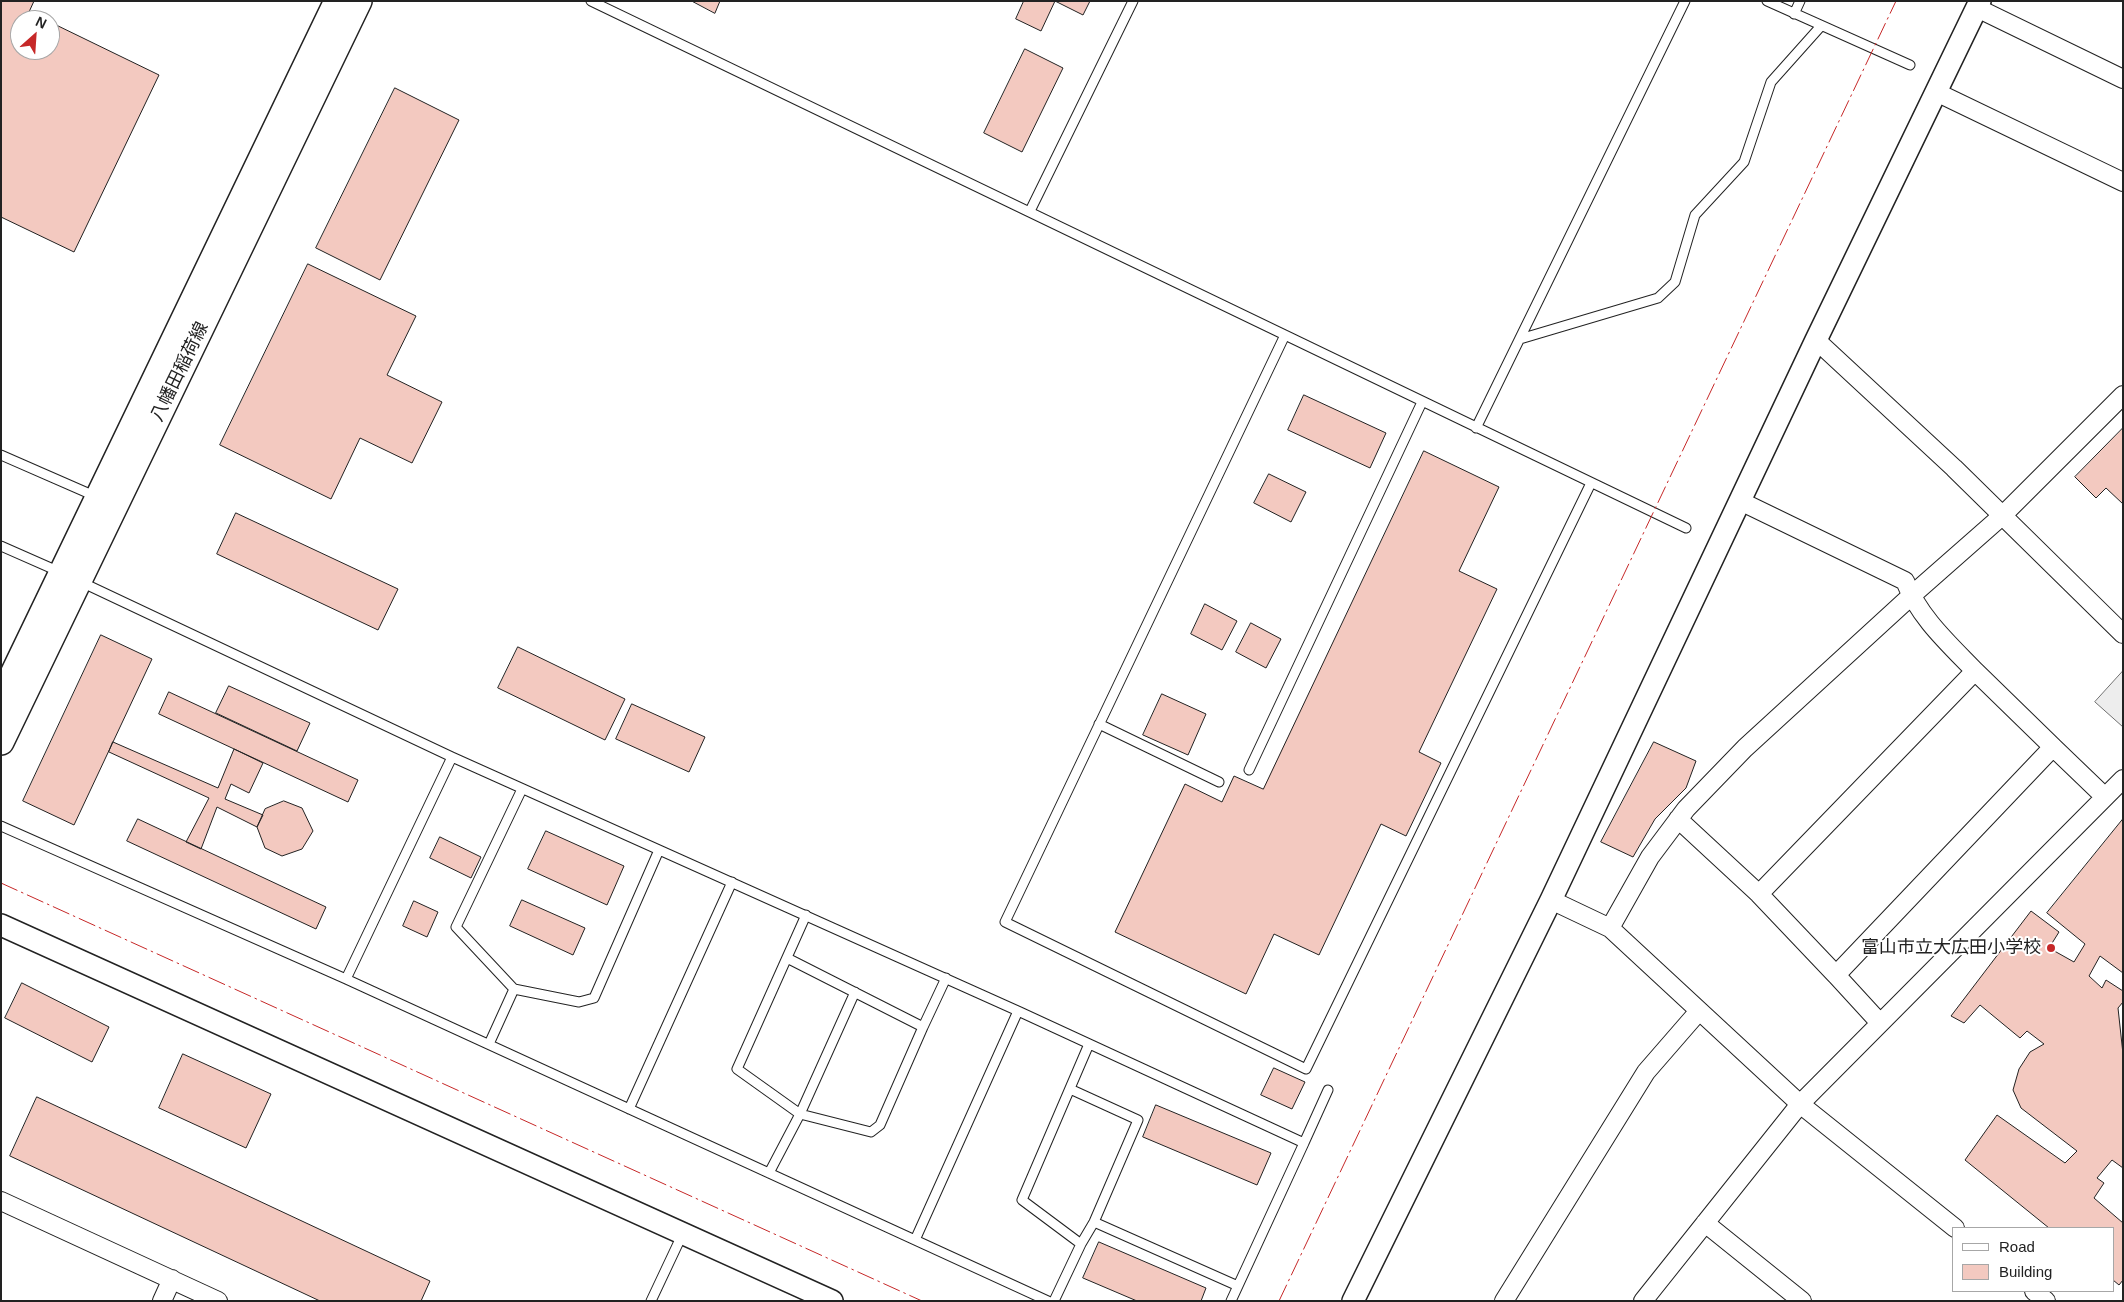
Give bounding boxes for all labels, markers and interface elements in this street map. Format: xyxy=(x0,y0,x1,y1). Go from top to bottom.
north arrow xyxy=(10,10,60,60)
text: N xyxy=(33,13,49,32)
street label: 八幡田稲荷線 xyxy=(147,319,213,425)
place label: 富山市立大広田小学校 xyxy=(1861,937,2041,959)
marker: 富山市立大広田小学校 xyxy=(2045,942,2057,954)
legend xyxy=(1952,1227,2114,1292)
text: Road xyxy=(1999,1238,2035,1255)
text: Building xyxy=(1999,1263,2052,1280)

